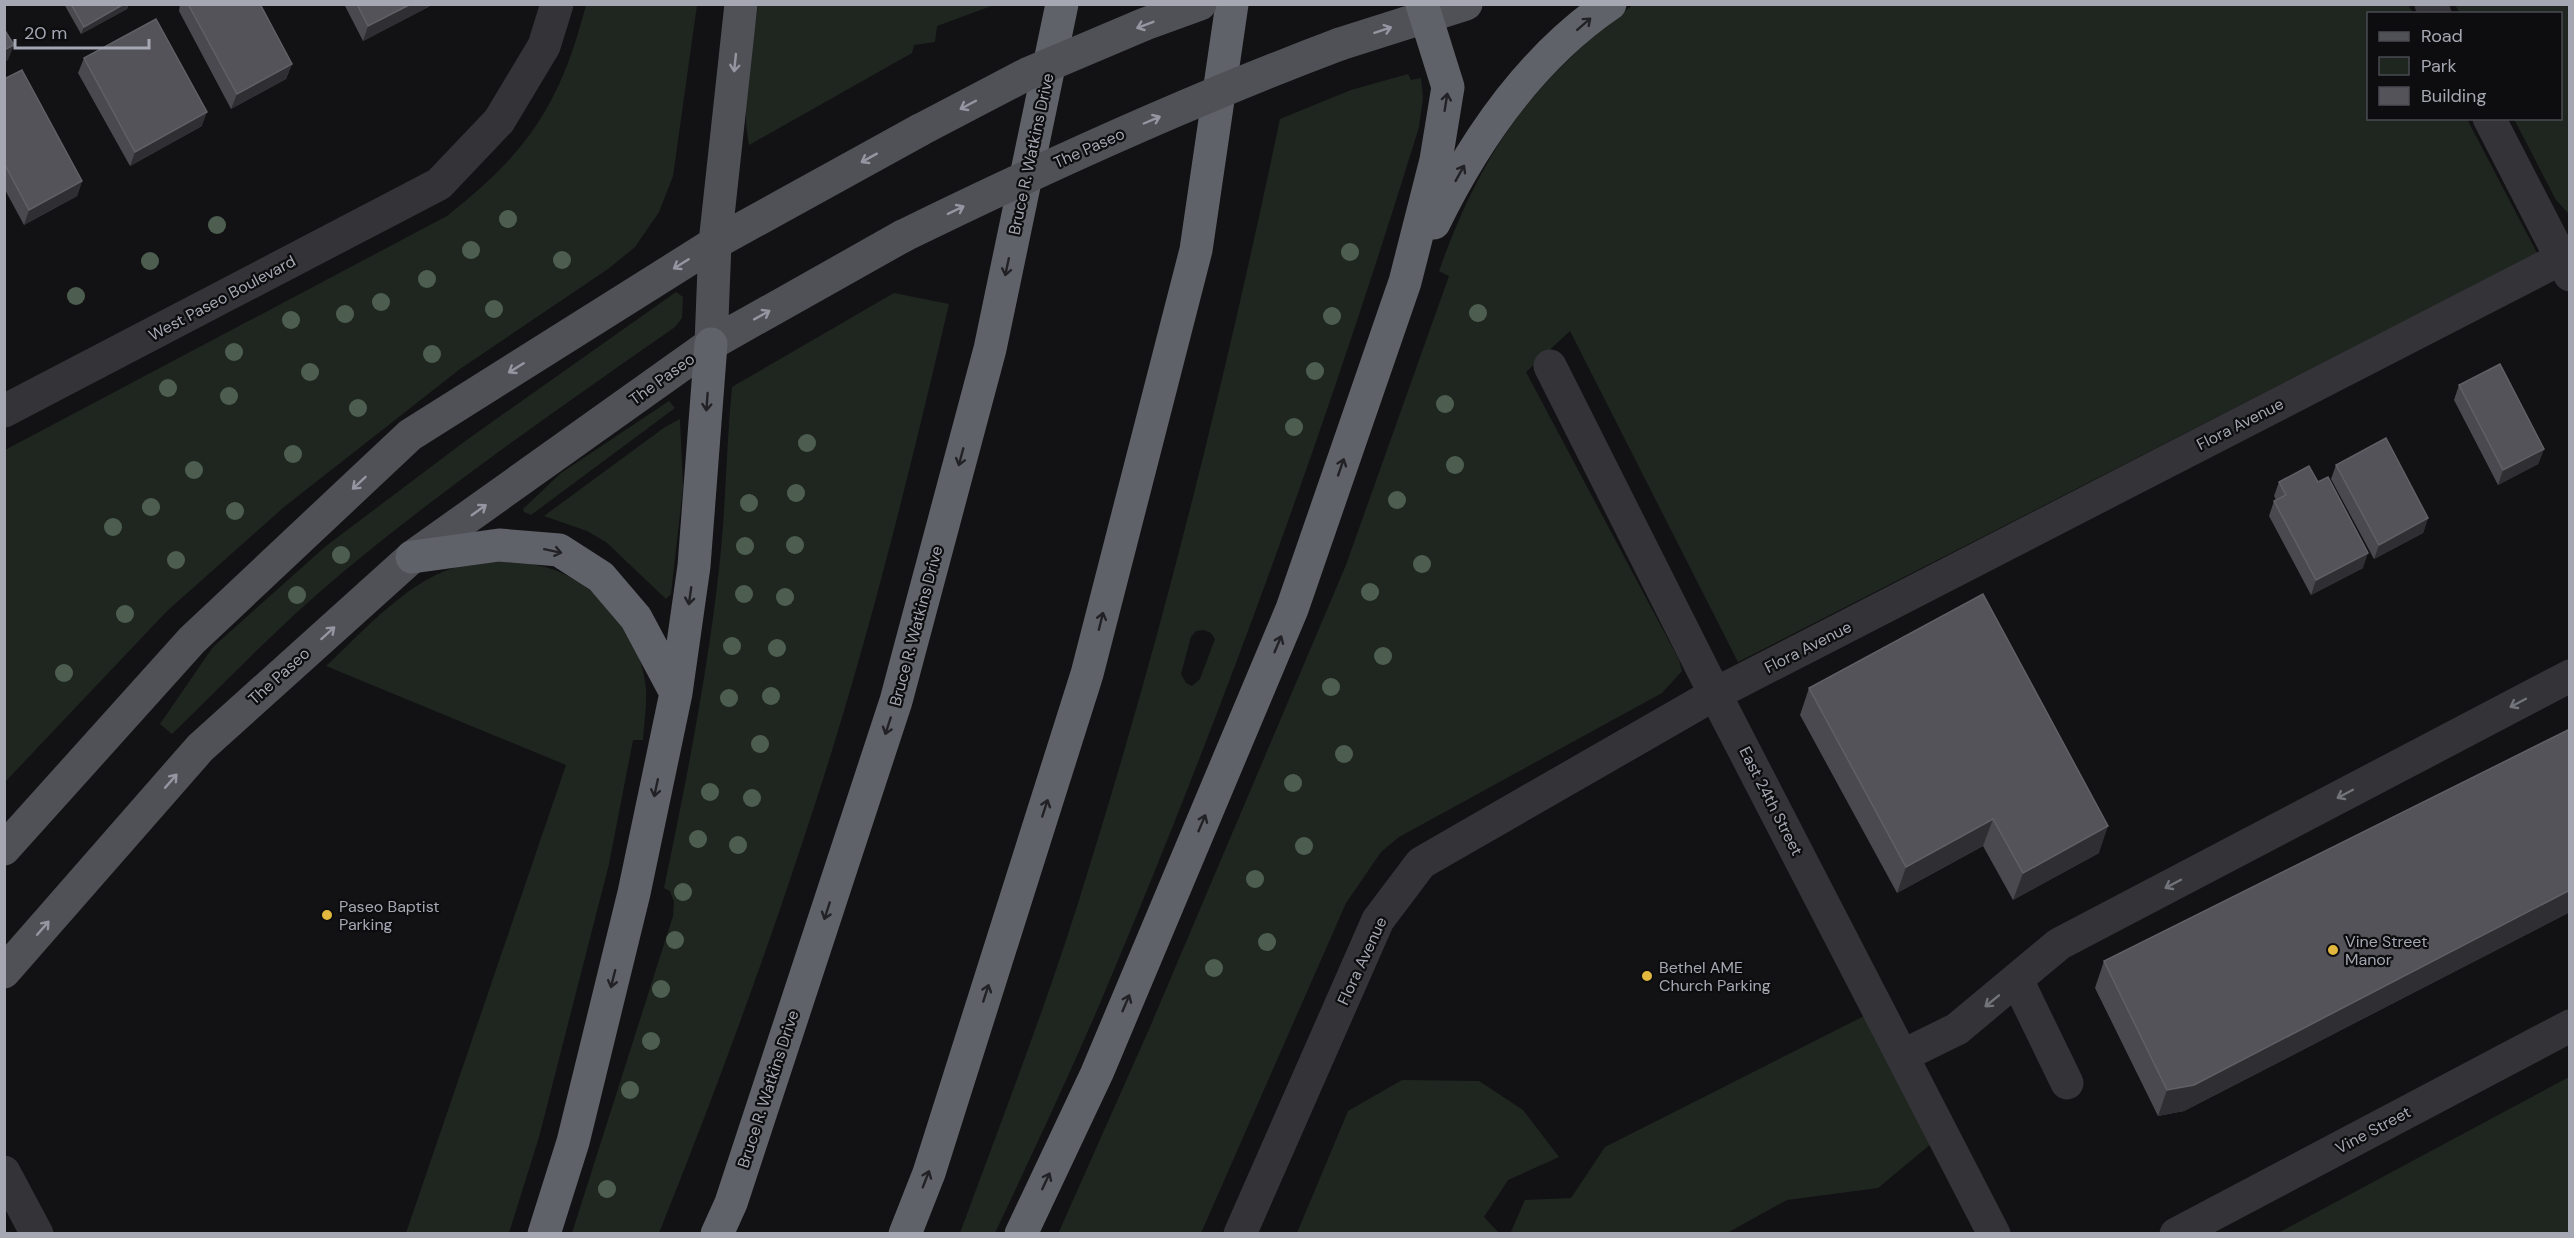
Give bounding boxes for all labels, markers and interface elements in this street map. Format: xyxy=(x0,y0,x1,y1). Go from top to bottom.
scale bar xyxy=(15,12,148,50)
legend xyxy=(2367,12,2562,120)
one-way arrow xyxy=(1576,17,1591,31)
one-way arrow xyxy=(1136,20,1155,31)
text: 20 m xyxy=(24,21,67,45)
one-way arrow xyxy=(1373,23,1392,34)
text: Road xyxy=(2421,24,2463,48)
one-way arrow xyxy=(729,52,740,72)
text: Park xyxy=(2421,54,2457,78)
street label: Bruce R. Watkins Drive xyxy=(1004,71,1058,237)
text: Building xyxy=(2421,84,2486,108)
one-way arrow xyxy=(1441,92,1452,112)
one-way arrow xyxy=(959,100,977,111)
one-way arrow xyxy=(1142,114,1161,125)
street label: The Paseo xyxy=(1050,123,1128,173)
one-way arrow xyxy=(861,152,878,164)
one-way arrow xyxy=(1454,165,1466,182)
one-way arrow xyxy=(946,204,964,216)
street label: West Paseo Boulevard xyxy=(145,250,299,346)
one-way arrow xyxy=(1001,257,1012,277)
one-way arrow xyxy=(673,259,690,271)
one-way arrow xyxy=(753,309,770,321)
street label: The Paseo xyxy=(625,348,699,410)
one-way arrow xyxy=(508,363,525,375)
one-way arrow xyxy=(701,392,712,412)
street label: Flora Avenue xyxy=(2193,393,2287,455)
one-way arrow xyxy=(955,447,967,466)
one-way arrow xyxy=(1337,458,1348,477)
one-way arrow xyxy=(352,476,367,490)
one-way arrow xyxy=(470,504,486,516)
street label: Bruce R. Watkins Drive xyxy=(885,544,947,708)
one-way arrow xyxy=(543,546,562,557)
one-way arrow xyxy=(684,586,695,606)
one-way arrow xyxy=(1095,612,1107,631)
street label: Flora Avenue xyxy=(1761,616,1855,678)
one-way arrow xyxy=(320,626,335,640)
one-way arrow xyxy=(1273,635,1284,654)
street label: The Paseo xyxy=(244,643,314,709)
one-way arrow xyxy=(2509,698,2527,709)
one-way arrow xyxy=(882,716,893,735)
street label: East 24th Street xyxy=(1734,743,1808,859)
one-way arrow xyxy=(164,774,178,789)
one-way arrow xyxy=(650,778,661,798)
one-way arrow xyxy=(2336,788,2354,800)
one-way arrow xyxy=(1040,799,1051,818)
one-way arrow xyxy=(1197,815,1208,833)
one-way arrow xyxy=(2164,879,2182,890)
place label: Paseo Baptist Parking xyxy=(339,896,440,935)
one-way arrow xyxy=(821,901,832,920)
marker: Paseo Baptist Parking xyxy=(320,908,334,922)
street label: Flora Avenue xyxy=(1332,914,1392,1008)
one-way arrow xyxy=(36,921,50,936)
place label: Vine Street Manor xyxy=(2345,931,2427,970)
marker: Vine Street Manor xyxy=(2326,943,2340,957)
place label: Bethel AME Church Parking xyxy=(1659,957,1771,996)
one-way arrow xyxy=(606,969,618,988)
marker: Bethel AME Church Parking xyxy=(1640,969,1654,983)
one-way arrow xyxy=(981,984,992,1003)
one-way arrow xyxy=(1121,994,1132,1013)
one-way arrow xyxy=(1984,994,2000,1007)
street label: Bruce R. Watkins Drive xyxy=(733,1007,803,1171)
street label: Vine Street xyxy=(2332,1101,2414,1159)
one-way arrow xyxy=(921,1170,932,1189)
one-way arrow xyxy=(1040,1172,1052,1190)

